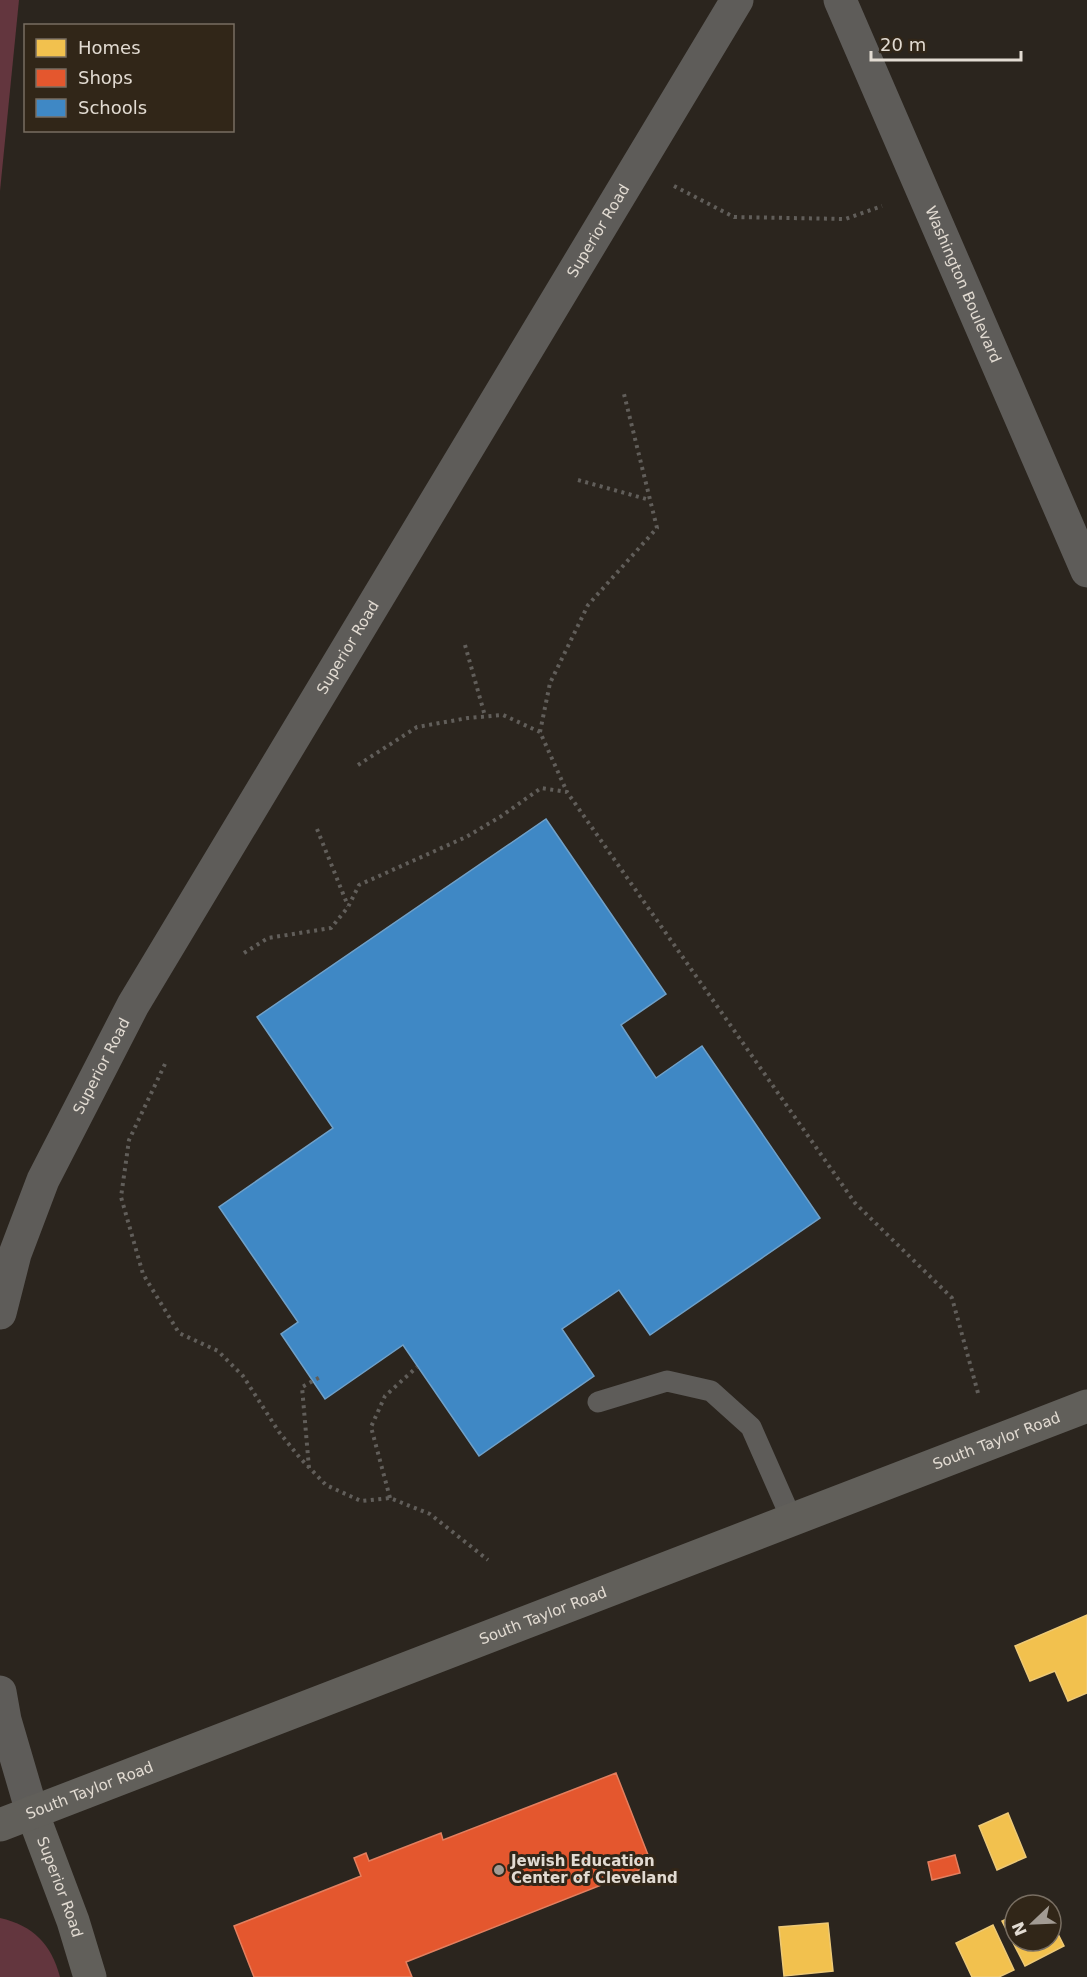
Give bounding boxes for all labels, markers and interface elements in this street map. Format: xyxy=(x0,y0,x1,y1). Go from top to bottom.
legend xyxy=(24,24,234,132)
scale bar xyxy=(871,24,1021,62)
text: 20 m xyxy=(880,34,926,55)
text: Homes xyxy=(78,37,141,58)
text: Shops xyxy=(78,67,133,88)
text: Schools xyxy=(78,97,147,118)
street label: Superior Road xyxy=(563,181,633,281)
street label: Washington Boulevard xyxy=(921,203,1005,366)
street label: Superior Road xyxy=(313,597,383,697)
street label: Superior Road xyxy=(69,1015,134,1117)
street label: South Taylor Road xyxy=(930,1408,1063,1474)
street label: South Taylor Road xyxy=(477,1583,609,1648)
street label: South Taylor Road xyxy=(23,1758,156,1823)
street label: Superior Road xyxy=(33,1834,86,1939)
place label: Jewish Education Center of Cleveland xyxy=(510,1852,678,1887)
marker: Jewish Education Center of Cleveland xyxy=(492,1863,506,1877)
north arrow xyxy=(1003,1893,1063,1953)
text: N xyxy=(1008,1919,1031,1939)

